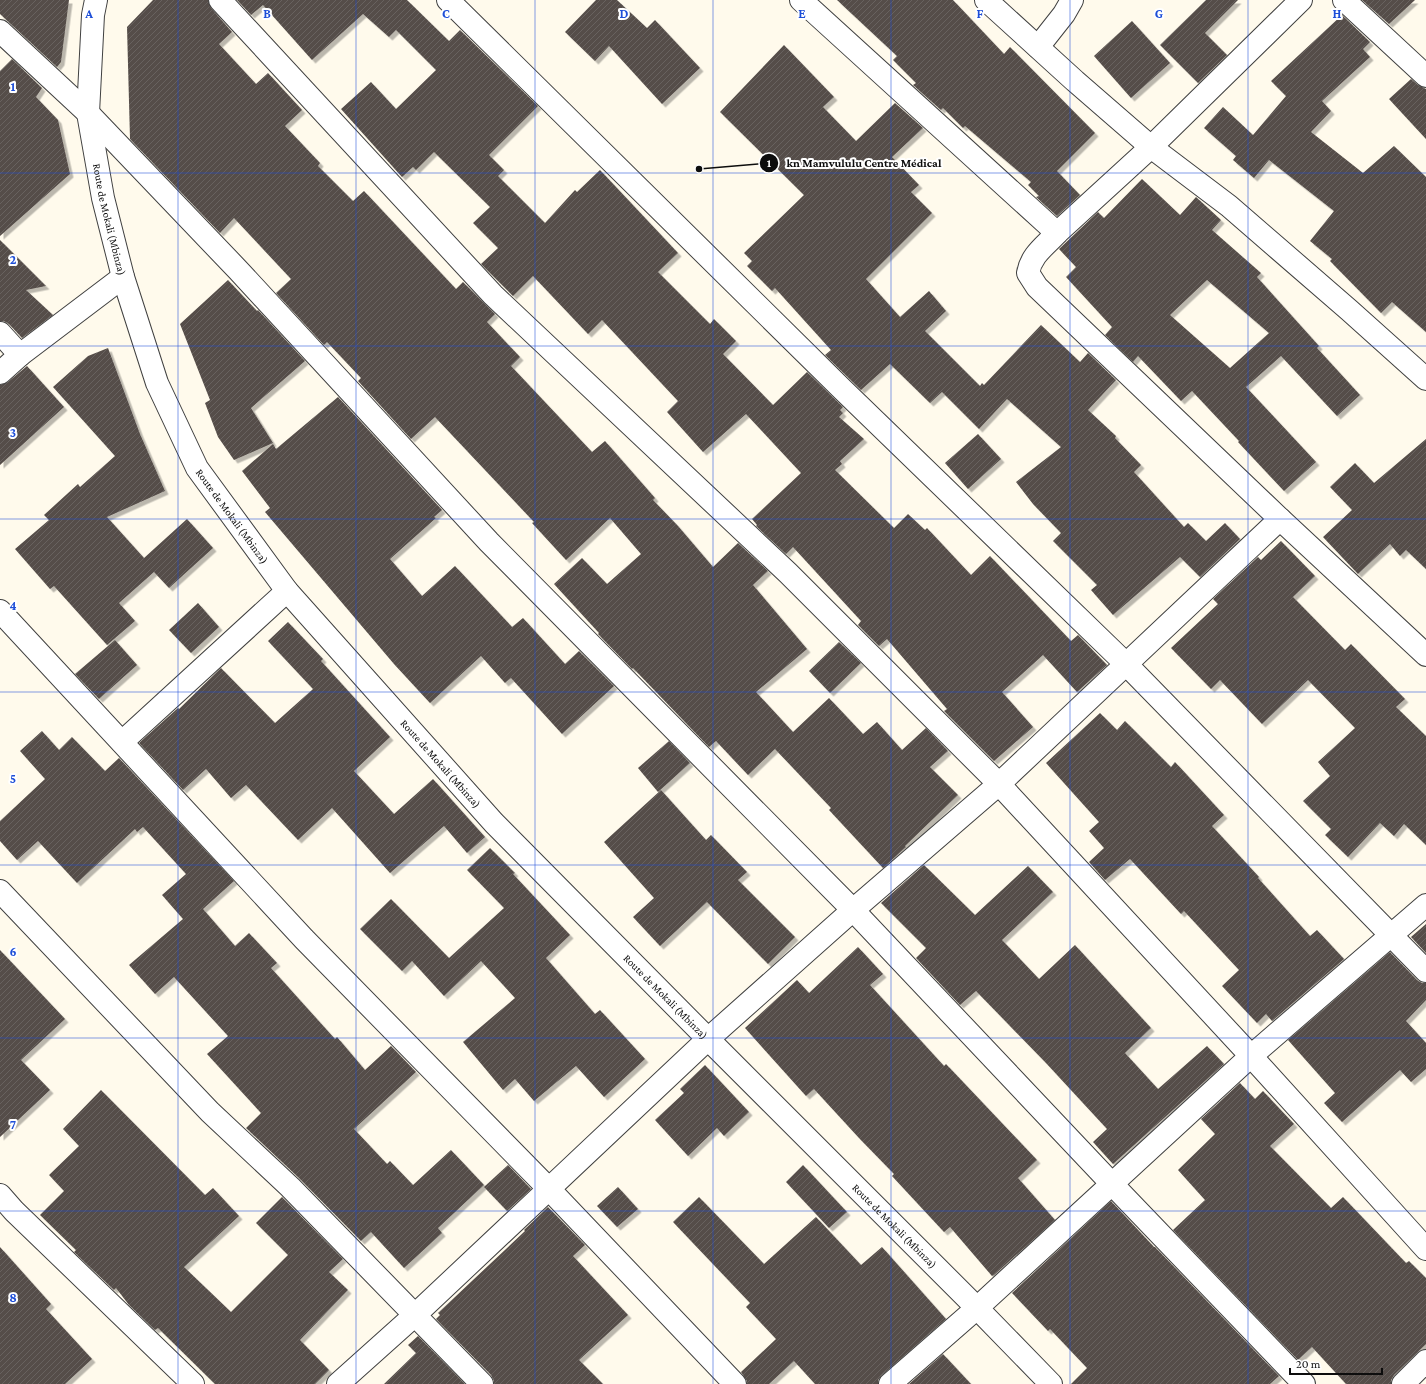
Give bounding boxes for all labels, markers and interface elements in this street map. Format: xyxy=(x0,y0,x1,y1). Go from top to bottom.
text: A xyxy=(84,6,93,21)
text: B xyxy=(263,6,271,21)
text: C xyxy=(442,6,450,21)
text: D xyxy=(620,6,629,21)
text: E xyxy=(798,6,806,21)
text: F xyxy=(977,6,984,21)
text: G xyxy=(1155,6,1163,21)
text: H xyxy=(1333,6,1342,21)
text: 1 xyxy=(11,79,16,94)
callout: kn Mamvululu Centre Médical xyxy=(759,151,950,175)
text: 1 xyxy=(767,156,772,170)
text: kn Mamvululu Centre Médical xyxy=(787,156,942,170)
street label: Route de Mokali (Mbinza) xyxy=(91,163,128,277)
text: 2 xyxy=(10,252,17,267)
text: 3 xyxy=(10,425,16,440)
street label: Route de Mokali (Mbinza) xyxy=(194,466,271,566)
text: 4 xyxy=(9,598,17,613)
street label: Route de Mokali (Mbinza) xyxy=(398,717,483,811)
text: 5 xyxy=(10,771,16,786)
text: 6 xyxy=(9,944,17,959)
street label: Route de Mokali (Mbinza) xyxy=(621,952,710,1042)
text: 7 xyxy=(10,1117,16,1132)
street label: Route de Mokali (Mbinza) xyxy=(850,1181,939,1271)
text: 8 xyxy=(9,1290,17,1305)
scale bar xyxy=(1290,1350,1382,1376)
text: 20 m xyxy=(1296,1357,1321,1371)

